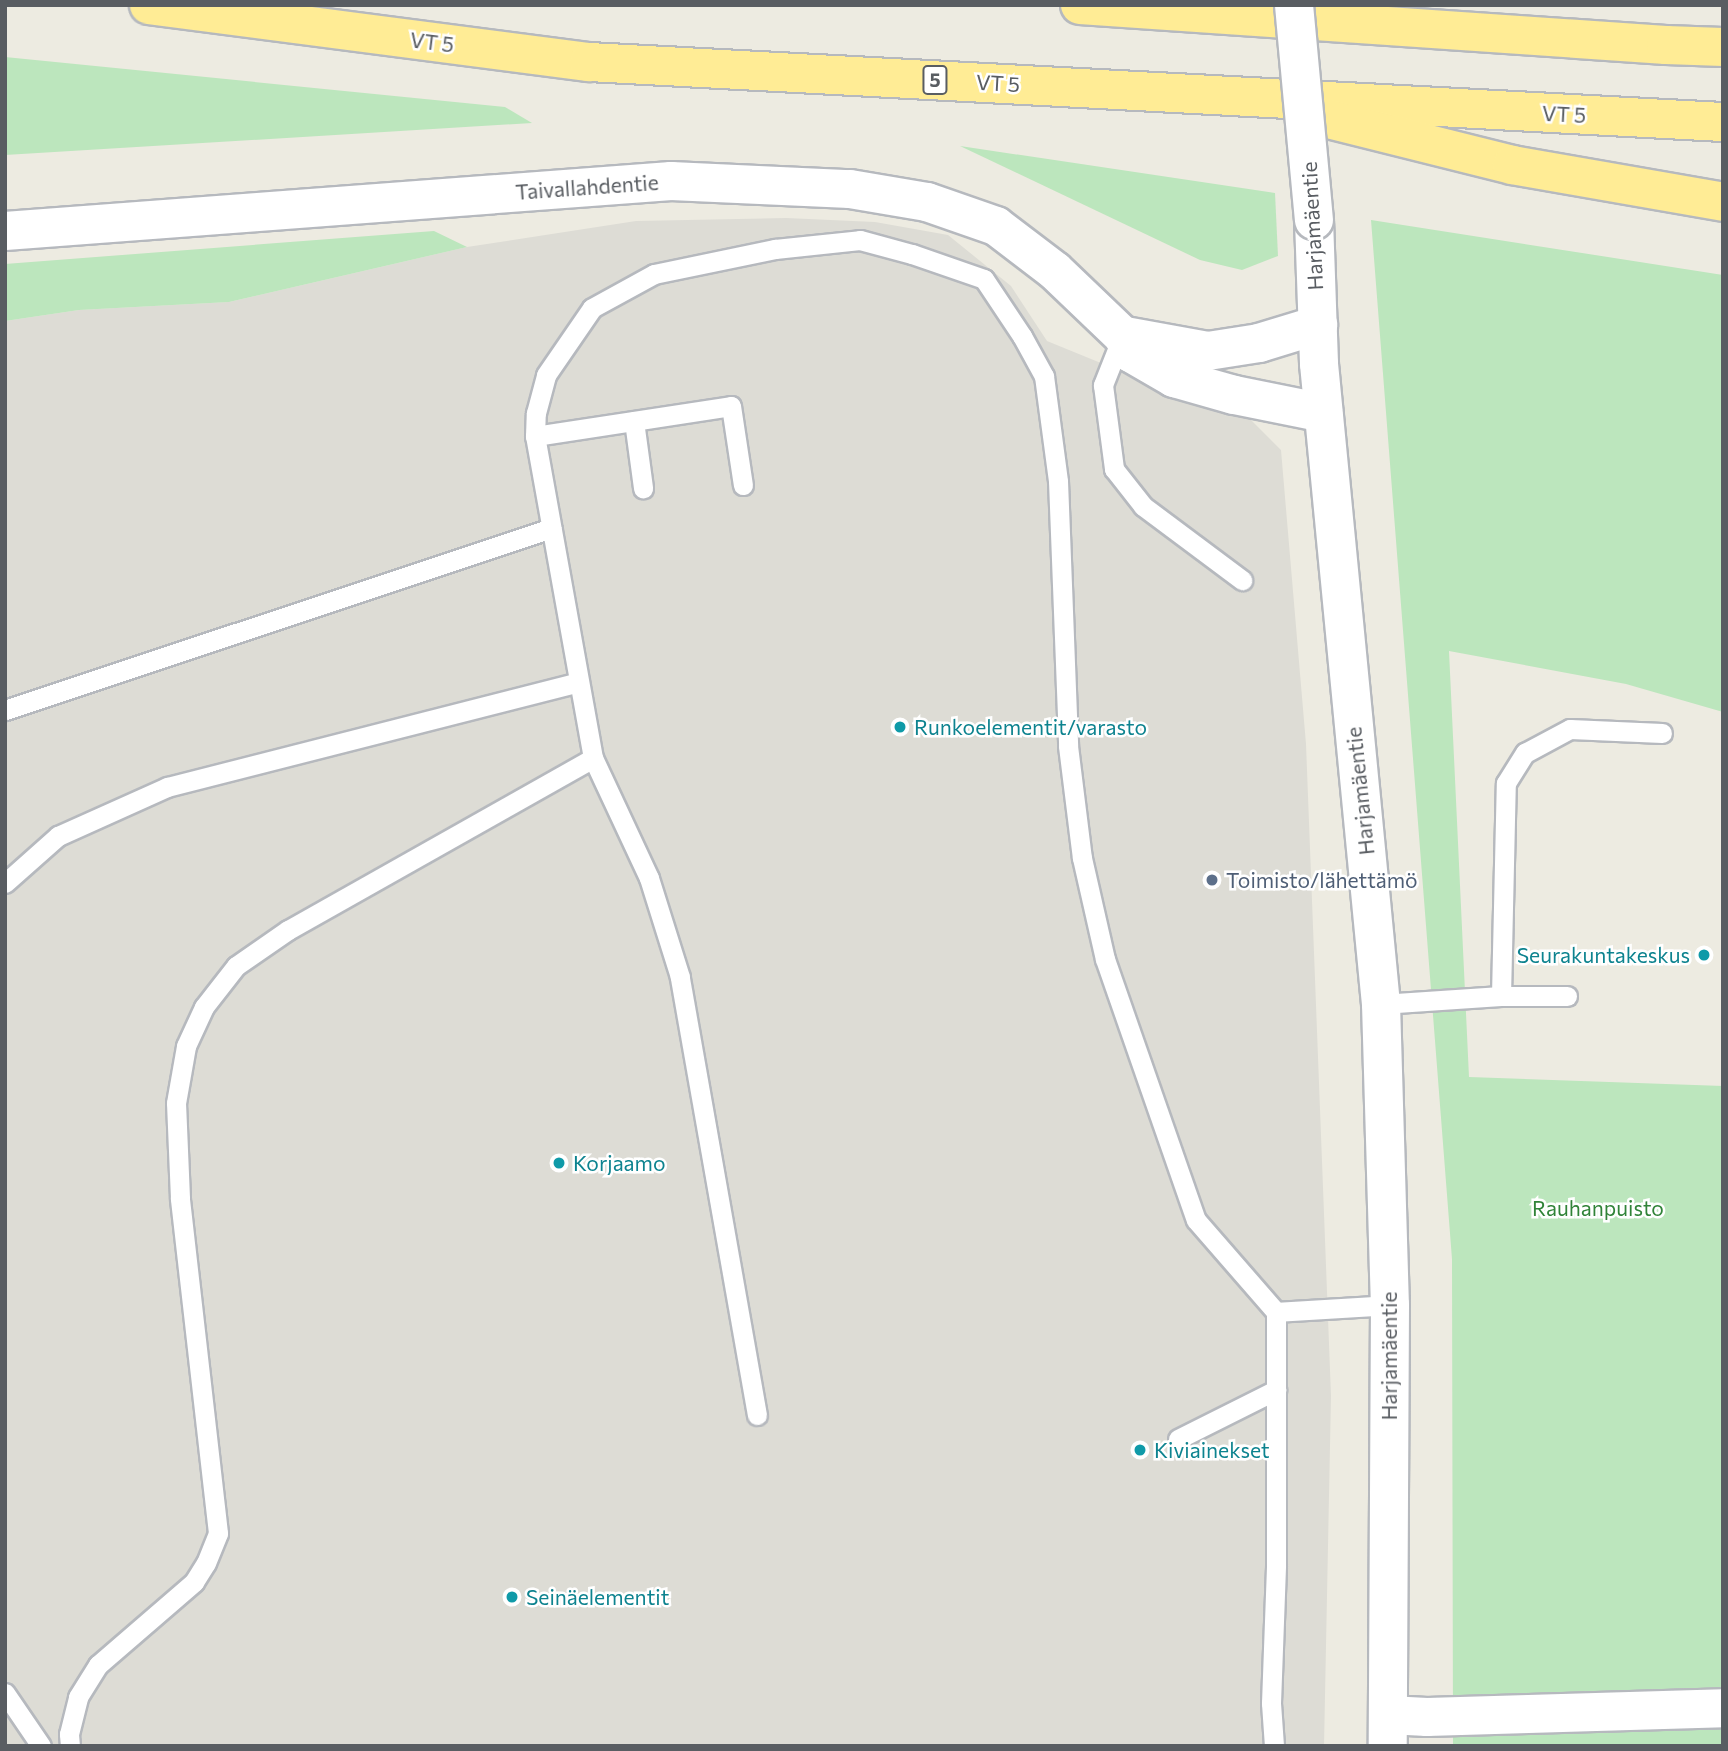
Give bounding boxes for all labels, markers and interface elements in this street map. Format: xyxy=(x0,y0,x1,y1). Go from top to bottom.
street label: VT 5 xyxy=(409,27,455,57)
road number: 5 xyxy=(921,64,949,96)
street label: VT 5 xyxy=(975,69,1021,97)
street label: VT 5 xyxy=(1541,100,1587,128)
street label: Harjamäentie xyxy=(1296,161,1328,291)
street label: Taivallahdentie xyxy=(515,169,659,205)
place label: Runkoelementit/varasto xyxy=(914,714,1147,740)
marker: Runkoelementit/varasto xyxy=(892,719,908,735)
street label: Harjamäentie xyxy=(1341,726,1379,856)
place label: Toimisto/lähettämö xyxy=(1226,867,1418,893)
marker: Toimisto/lähettämö xyxy=(1204,872,1220,888)
place label: Seurakuntakeskus xyxy=(1517,942,1690,968)
marker: Seurakuntakeskus xyxy=(1696,947,1712,963)
place label: Korjaamo xyxy=(573,1150,665,1176)
marker: Korjaamo xyxy=(551,1155,567,1171)
park label: Rauhanpuisto xyxy=(1532,1195,1664,1221)
street label: Harjamäentie xyxy=(1376,1292,1402,1420)
place label: Kiviainekset xyxy=(1154,1437,1270,1463)
marker: Kiviainekset xyxy=(1132,1442,1148,1458)
place label: Seinäelementit xyxy=(526,1584,669,1610)
marker: Seinäelementit xyxy=(504,1589,520,1605)

